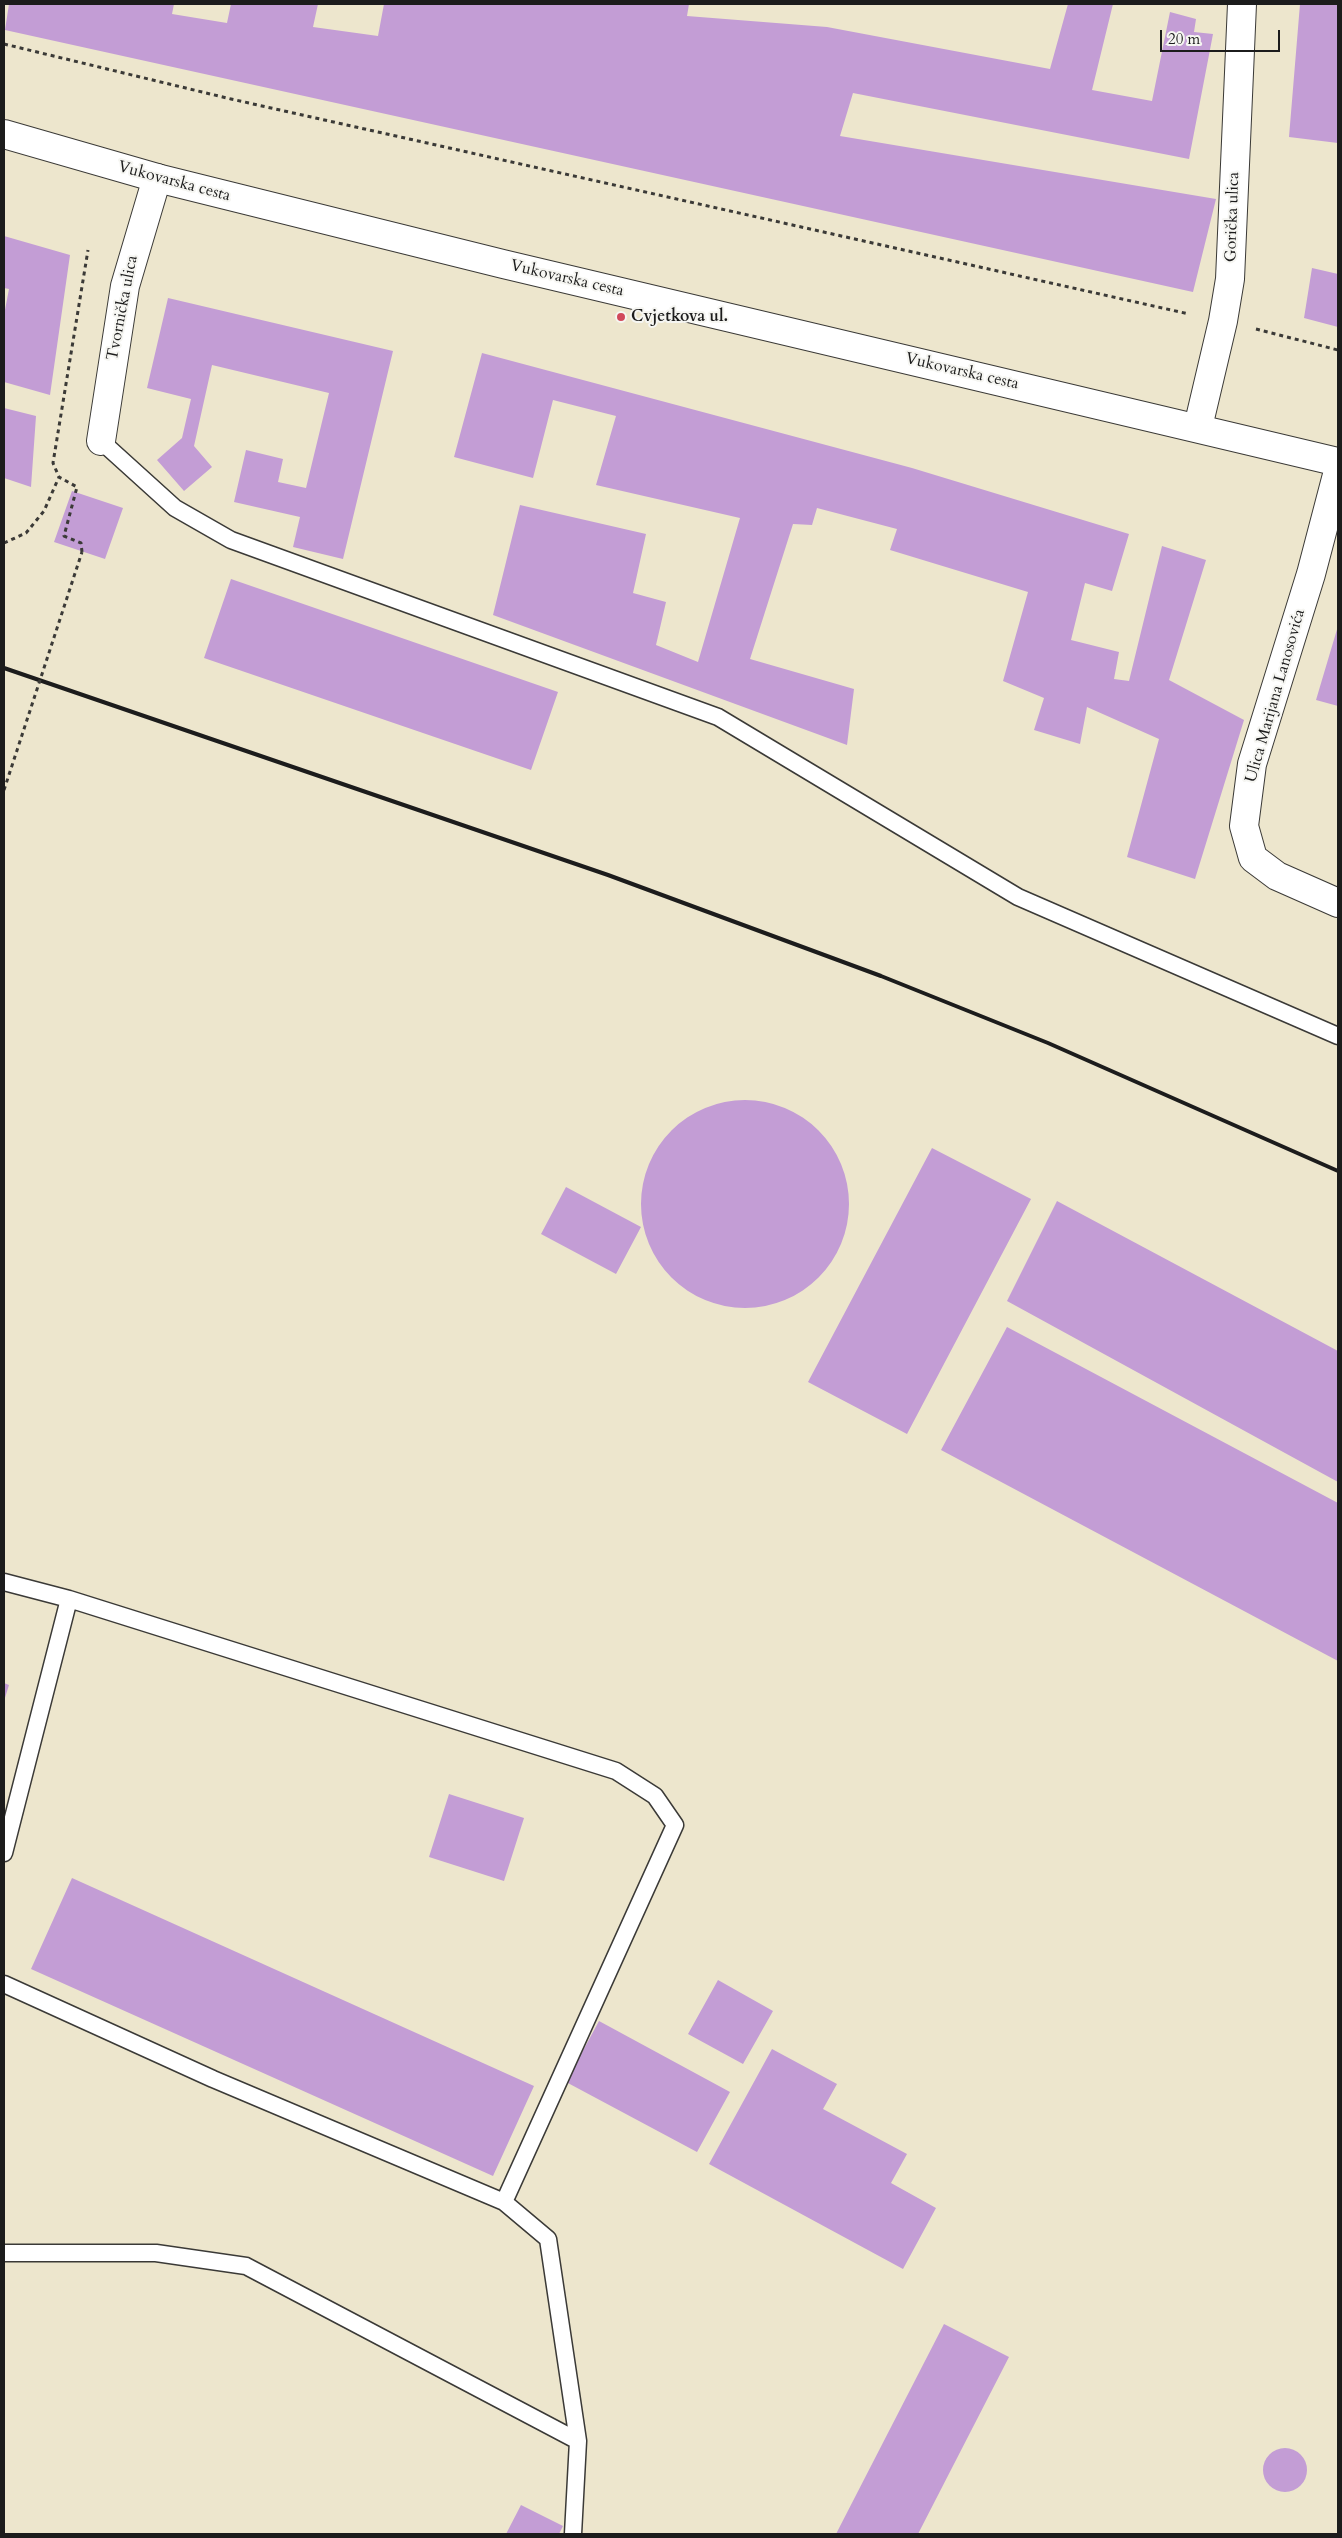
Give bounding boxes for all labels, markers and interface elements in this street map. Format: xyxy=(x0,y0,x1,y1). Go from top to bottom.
scale bar xyxy=(1162,20,1282,52)
text: 20 m xyxy=(1168,29,1200,49)
street label: Vukovarska cesta xyxy=(116,158,232,206)
street label: Gorička ulica xyxy=(1222,172,1244,262)
street label: Tvornička ulica xyxy=(103,254,143,362)
street label: Vukovarska cesta xyxy=(509,257,625,301)
place label: Cvjetkova ul. xyxy=(631,307,728,327)
marker: Cvjetkova ul. xyxy=(615,311,627,323)
street label: Vukovarska cesta xyxy=(904,350,1020,394)
street label: Ulica Marijana Lanosovića xyxy=(1242,607,1310,785)

